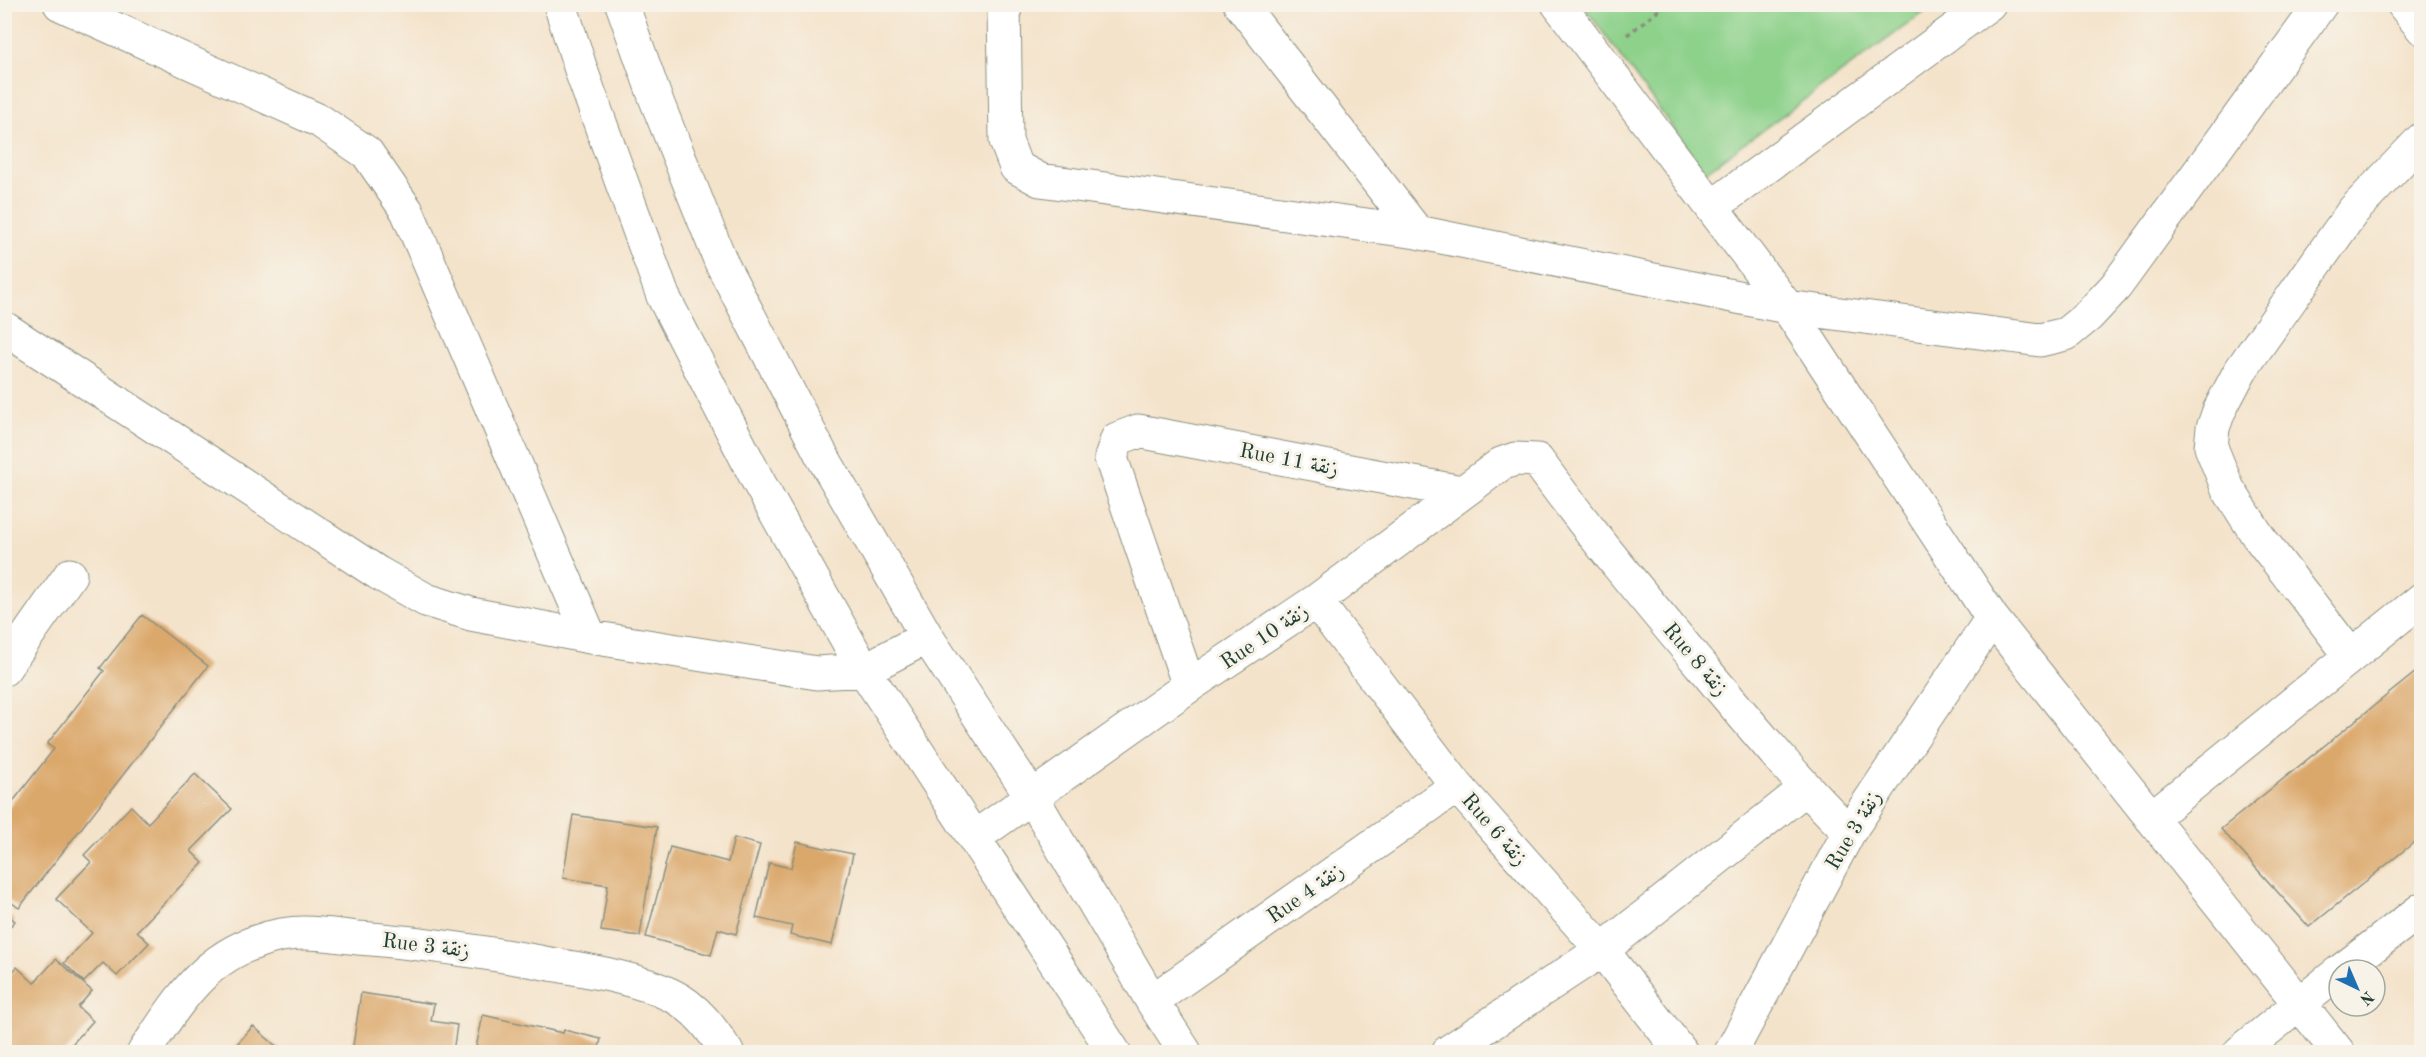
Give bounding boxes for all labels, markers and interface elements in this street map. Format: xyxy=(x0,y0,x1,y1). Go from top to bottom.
street label: Rue 11 زنقة xyxy=(1237,441,1340,480)
street label: Rue 10 زنقة xyxy=(1217,600,1312,674)
street label: Rue 8 زنقة xyxy=(1658,619,1731,700)
street label: Rue 3 زنقة xyxy=(1823,788,1886,874)
street label: Rue 6 زنقة xyxy=(1457,790,1531,870)
street label: Rue 4 زنقة xyxy=(1264,860,1348,928)
street label: Rue 3 زنقة xyxy=(381,931,471,962)
north arrow xyxy=(2327,958,2387,1018)
text: N xyxy=(2356,987,2376,1008)

